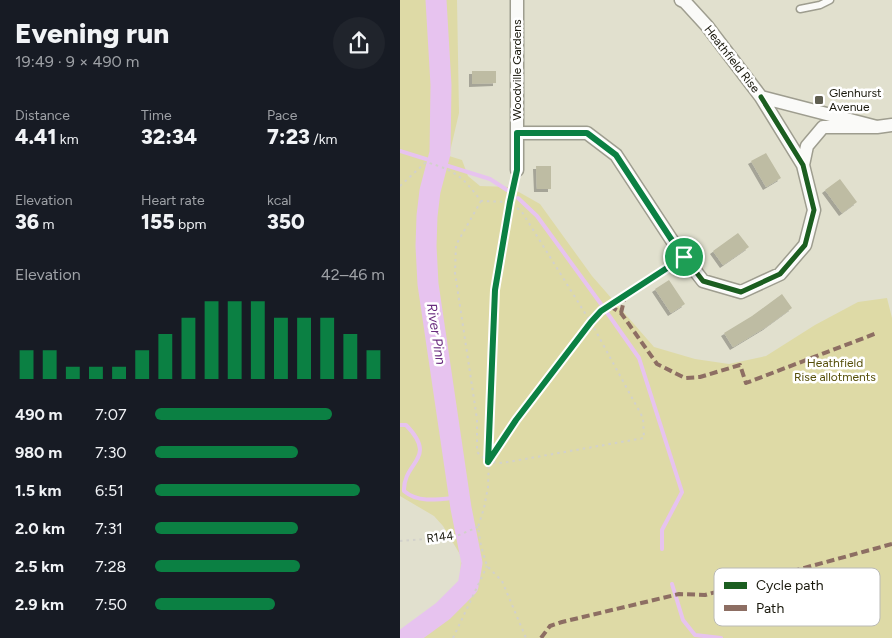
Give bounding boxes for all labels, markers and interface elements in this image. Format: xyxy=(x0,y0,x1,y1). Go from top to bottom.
text: Evening run xyxy=(15,16,169,50)
button: share xyxy=(333,17,385,69)
street label: Woodville Gardens xyxy=(510,19,524,120)
street label: Heathfield Rise xyxy=(701,22,763,96)
text: 19:49 · 9 × 490 m xyxy=(15,52,139,71)
place label: Glenhurst Avenue xyxy=(829,86,882,114)
marker: Glenhurst Avenue xyxy=(813,94,825,106)
text: Distance xyxy=(15,107,70,124)
text: Time xyxy=(141,107,172,124)
text: Pace xyxy=(267,107,297,124)
text: 4.41 xyxy=(15,124,56,149)
text: 32:34 xyxy=(141,124,197,149)
text: 7:23 xyxy=(267,124,310,149)
text: km xyxy=(56,131,79,148)
text: /km xyxy=(310,131,337,148)
text: Elevation xyxy=(15,192,73,209)
text: Heart rate xyxy=(141,192,205,209)
text: kcal xyxy=(267,192,291,209)
text: 36 xyxy=(15,209,39,234)
text: 155 xyxy=(141,209,174,234)
text: 350 xyxy=(267,209,305,234)
text: m xyxy=(39,216,54,233)
text: bpm xyxy=(174,216,206,233)
pin xyxy=(663,236,705,278)
icon: arrive xyxy=(670,243,698,271)
text: Elevation xyxy=(15,265,81,284)
text: 42–46 m xyxy=(321,265,385,284)
water label: River Pinn xyxy=(423,302,449,366)
park label: Heathfield Rise allotments xyxy=(794,356,876,384)
text: 490 m xyxy=(15,405,63,424)
text: 7:07 xyxy=(95,405,127,424)
text: 980 m xyxy=(15,443,62,462)
text: 7:30 xyxy=(95,443,127,462)
text: 1.5 km xyxy=(15,481,61,500)
text: 6:51 xyxy=(95,481,124,500)
text: 2.0 km xyxy=(15,519,65,538)
text: 7:31 xyxy=(95,519,123,538)
street label: R144 xyxy=(426,528,455,546)
text: 2.5 km xyxy=(15,557,64,576)
text: 7:28 xyxy=(95,557,126,576)
legend xyxy=(714,568,880,626)
text: Cycle path xyxy=(756,577,824,594)
text: 2.9 km xyxy=(15,595,64,614)
text: 7:50 xyxy=(95,595,127,614)
text: Path xyxy=(756,600,784,617)

